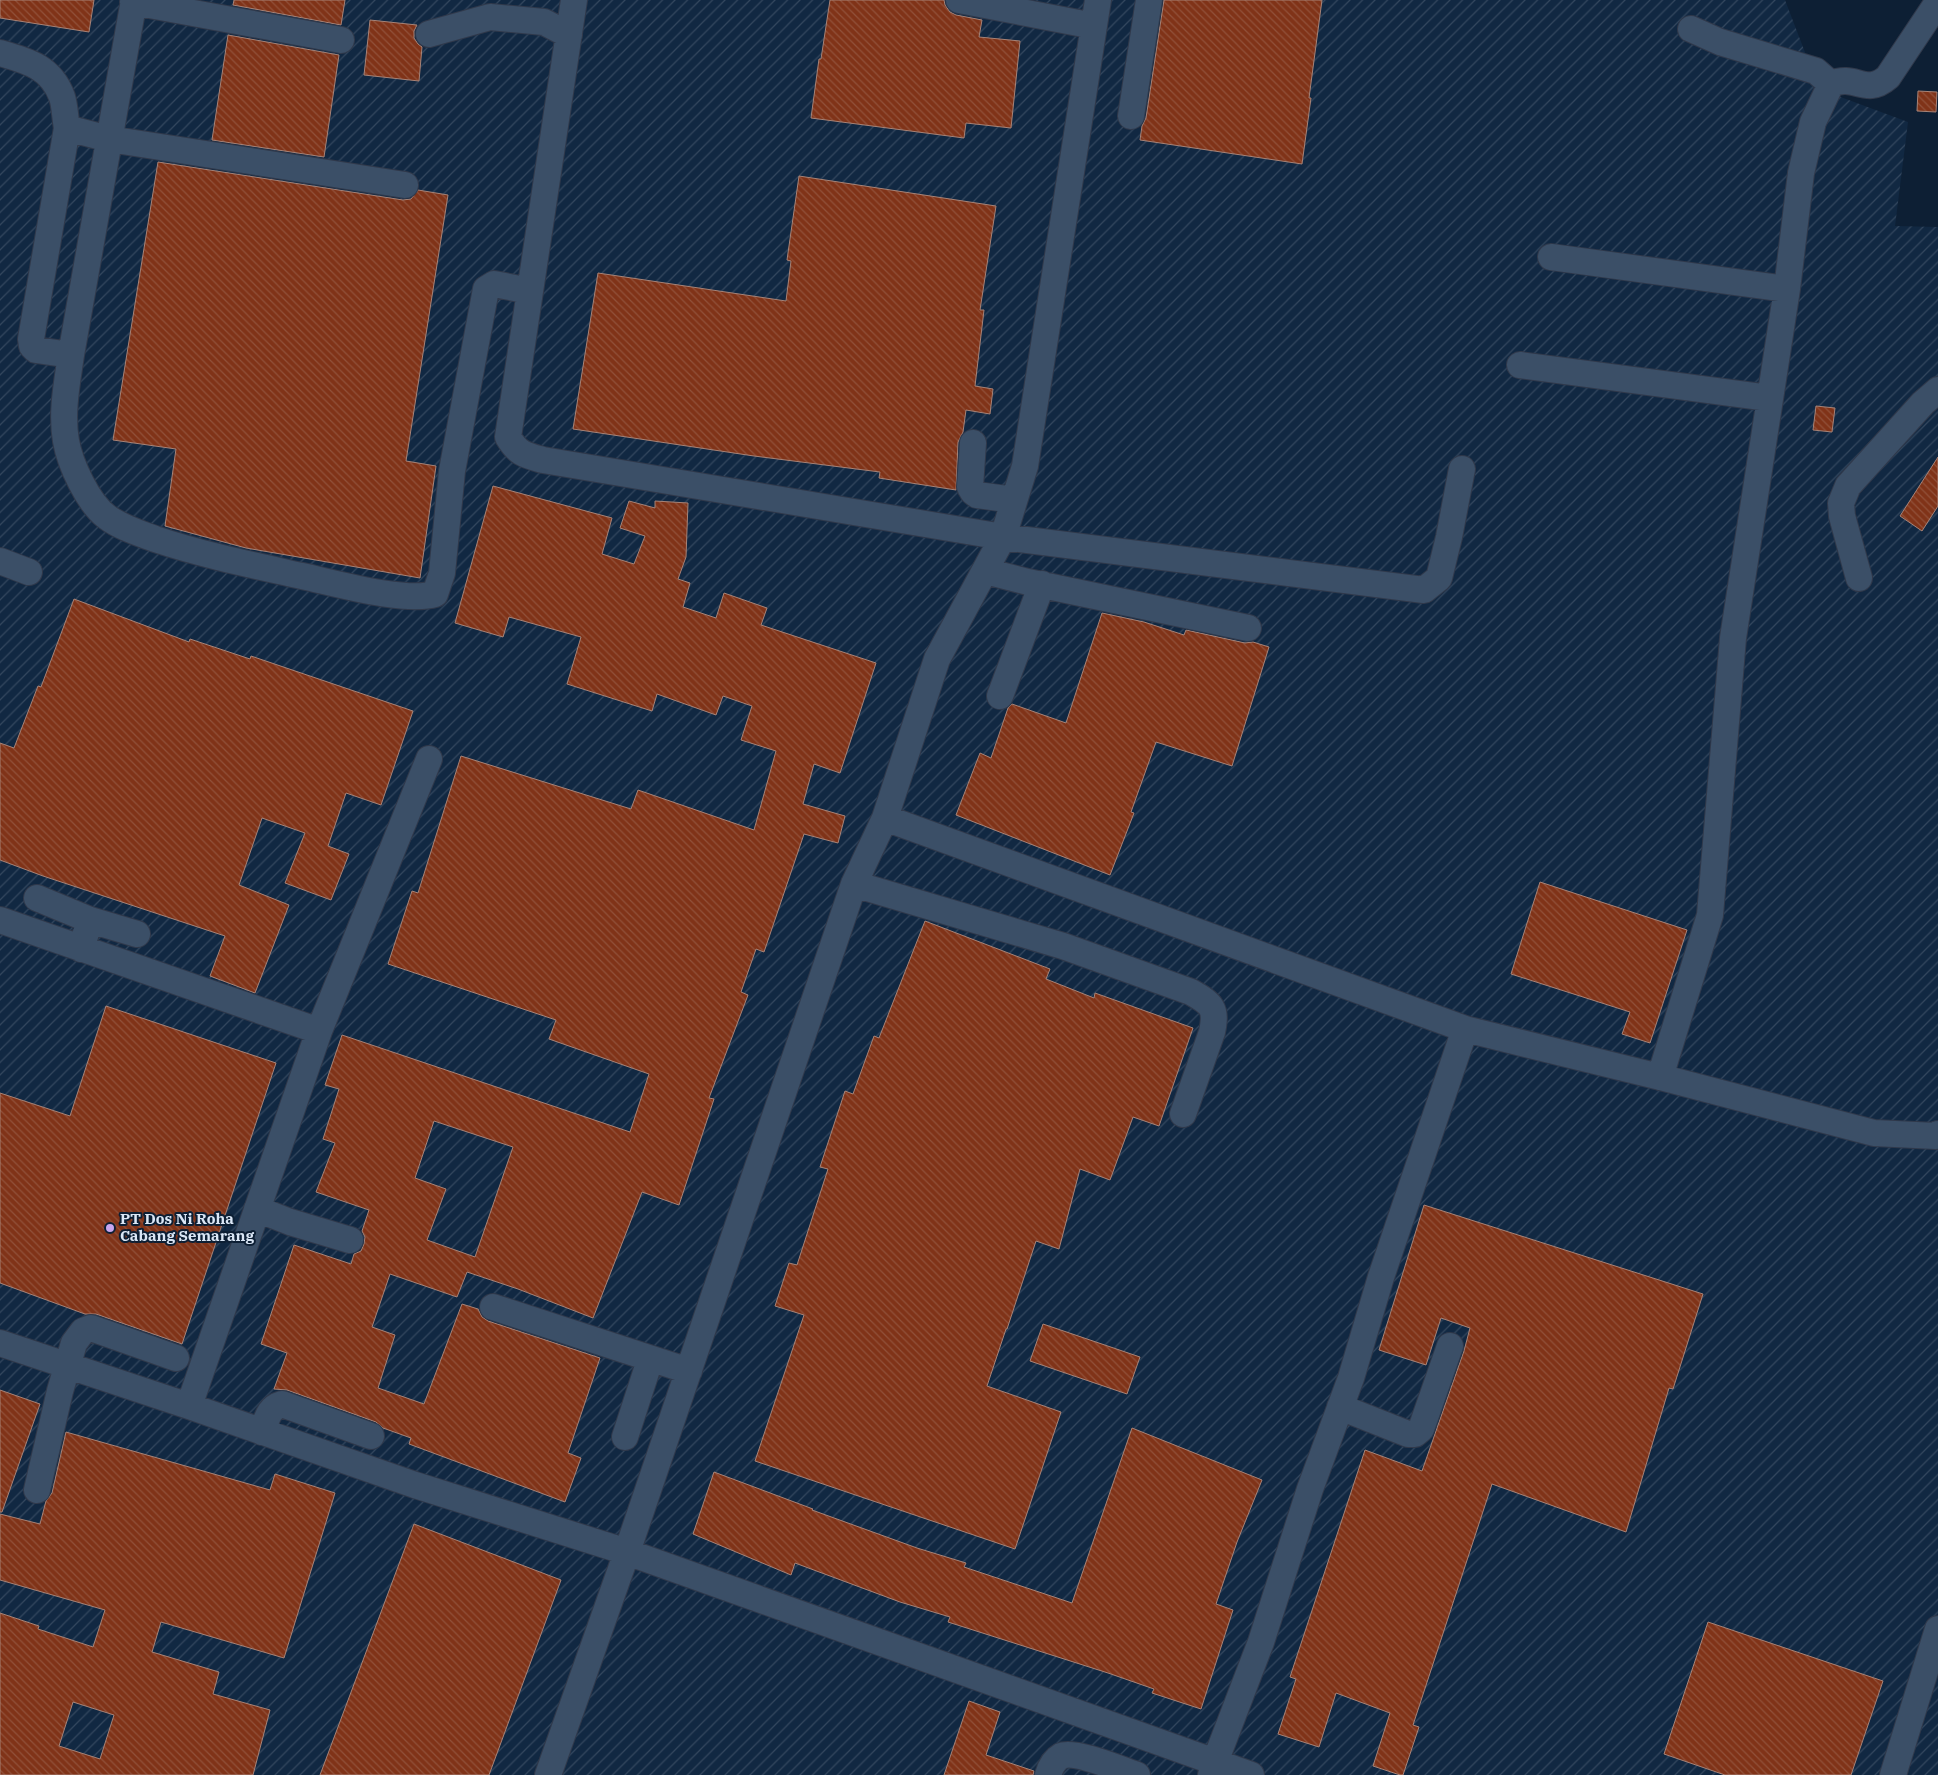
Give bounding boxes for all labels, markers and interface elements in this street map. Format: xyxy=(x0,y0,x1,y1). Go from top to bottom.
place label: PT Dos Ni Roha Cabang Semarang xyxy=(120,1209,255,1245)
marker: PT Dos Ni Roha Cabang Semarang xyxy=(104,1222,116,1234)

